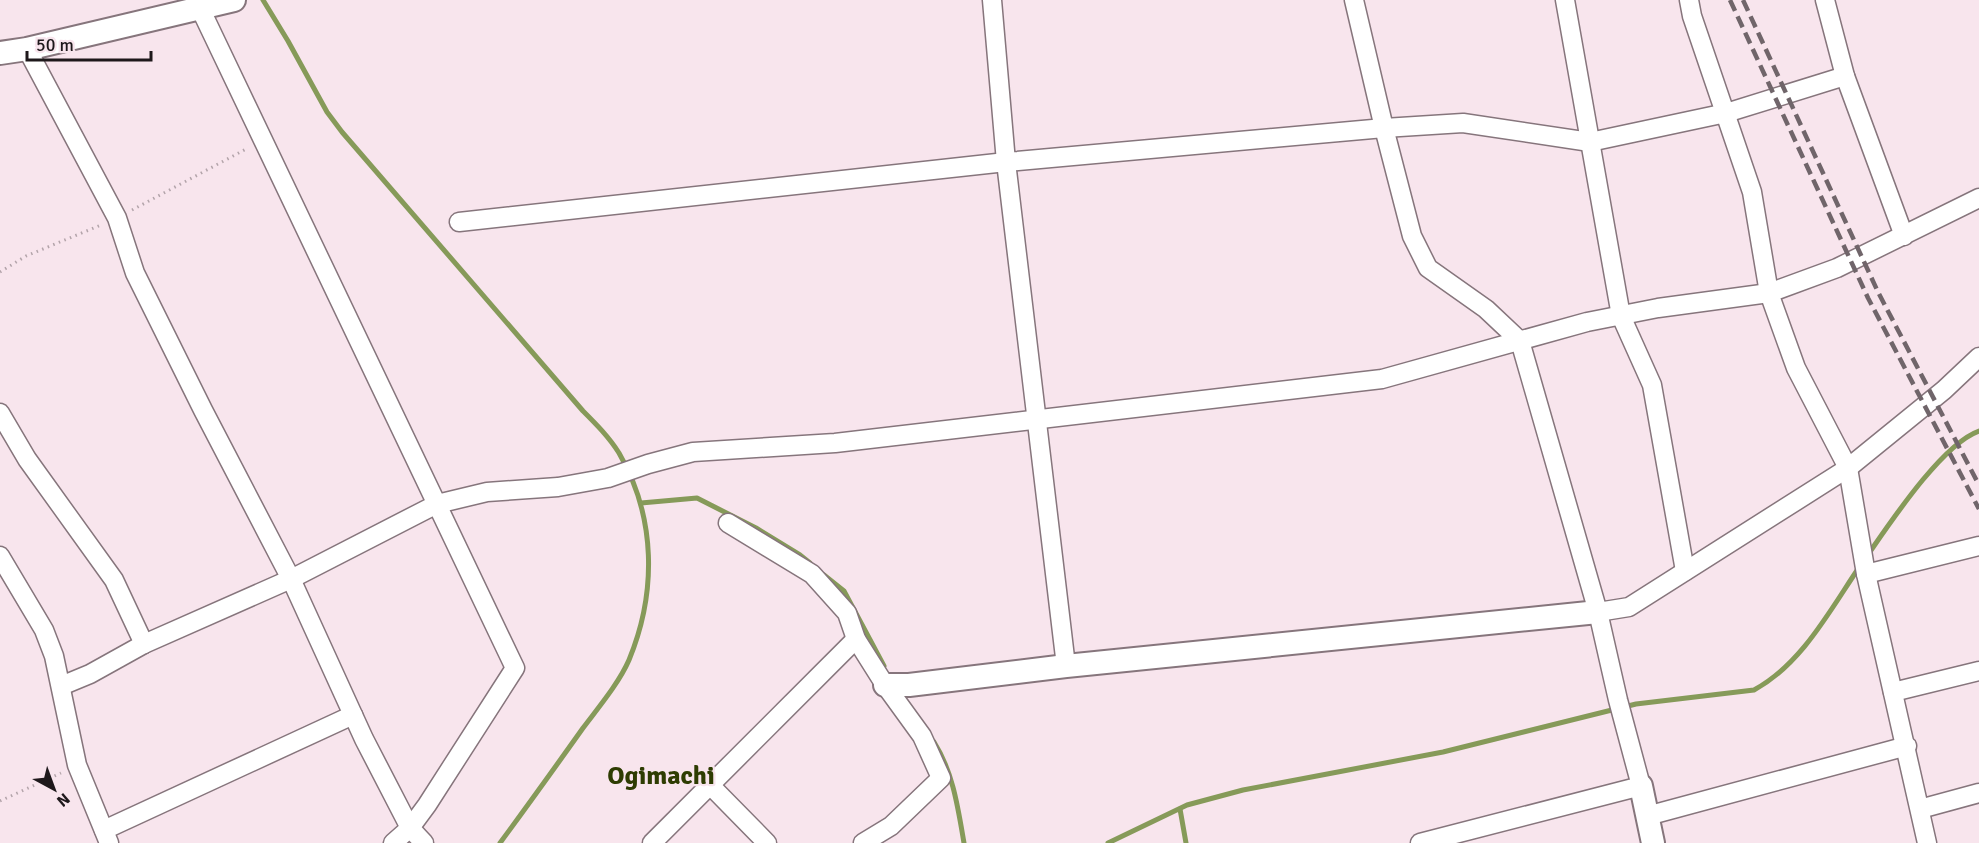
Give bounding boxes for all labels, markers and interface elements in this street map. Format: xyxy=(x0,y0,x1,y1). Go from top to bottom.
scale bar xyxy=(27,24,152,62)
text: 50 m xyxy=(36,34,74,56)
north arrow xyxy=(24,759,84,819)
district label: Ogimachi xyxy=(607,760,715,792)
text: N xyxy=(52,788,74,811)

